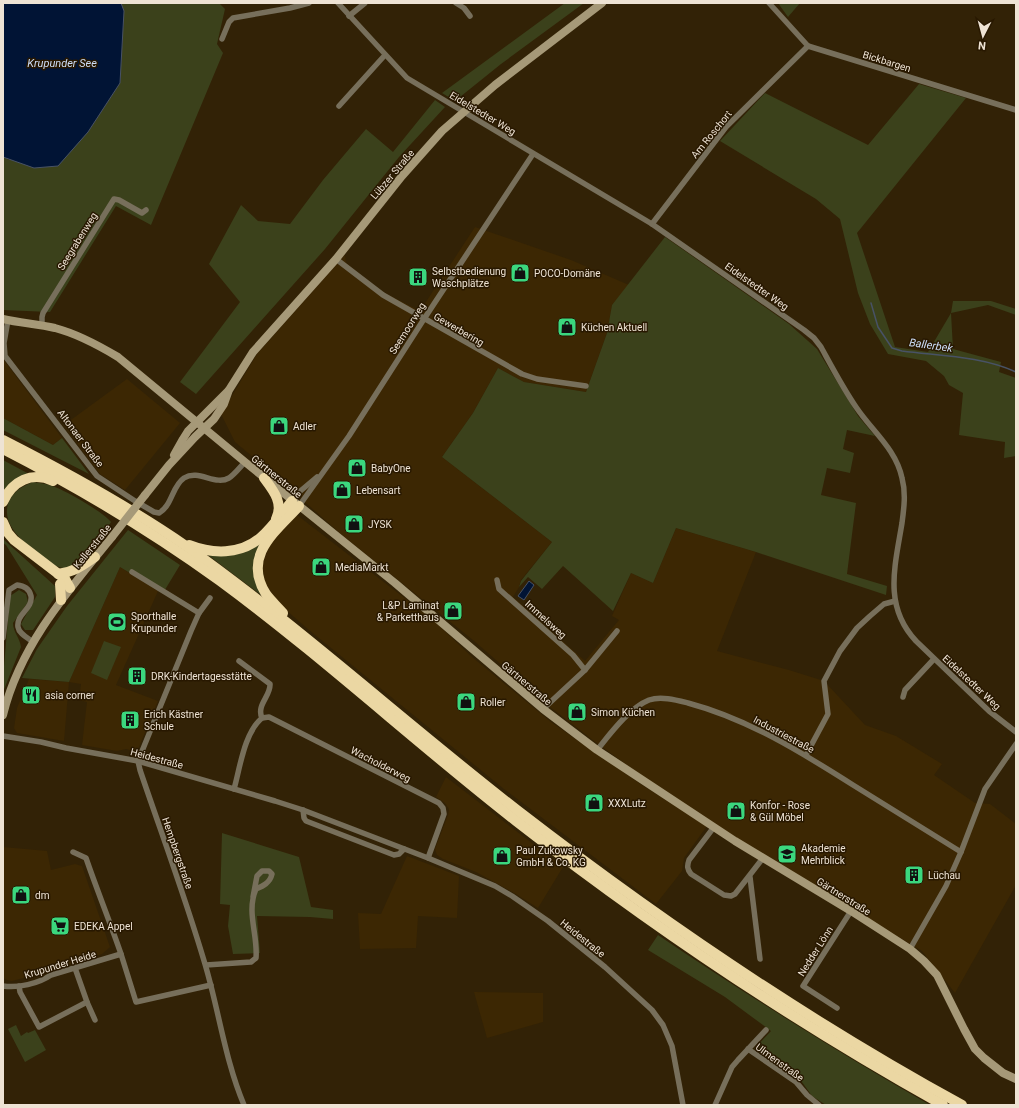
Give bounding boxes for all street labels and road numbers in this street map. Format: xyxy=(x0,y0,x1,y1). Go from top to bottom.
street label: Bickbargen xyxy=(861,49,912,74)
street label: Eidelstedter Weg xyxy=(448,89,518,137)
street label: Am Roschort xyxy=(689,108,734,160)
street label: Lübzer Straße xyxy=(368,147,416,201)
street label: Seegrabenweg xyxy=(55,211,99,272)
street label: Eidelstedter Weg xyxy=(723,260,791,312)
street label: Seemoorweg xyxy=(387,300,428,356)
street label: Gewerbering xyxy=(432,311,486,348)
street label: Altonaer Straße xyxy=(55,407,106,469)
street label: Gärtnerstraße xyxy=(249,453,304,500)
street label: Kellerstraße xyxy=(71,522,113,570)
street label: Immelsweg xyxy=(523,598,569,641)
street label: Eidelstedter Weg xyxy=(940,653,1003,712)
street label: Gärtnerstraße xyxy=(500,659,554,707)
street label: Industriestraße xyxy=(751,714,816,755)
street label: Wacholderweg xyxy=(349,745,413,784)
street label: Heidestraße xyxy=(129,746,184,771)
street label: Hempbergstraße xyxy=(160,816,195,890)
street label: Gärtnerstraße xyxy=(815,875,873,917)
street label: Heidestraße xyxy=(558,917,607,960)
street label: Nedder Lönn xyxy=(796,924,835,978)
street label: Krupunder Heide xyxy=(23,948,97,981)
street label: Ulmenstraße xyxy=(753,1041,806,1084)

